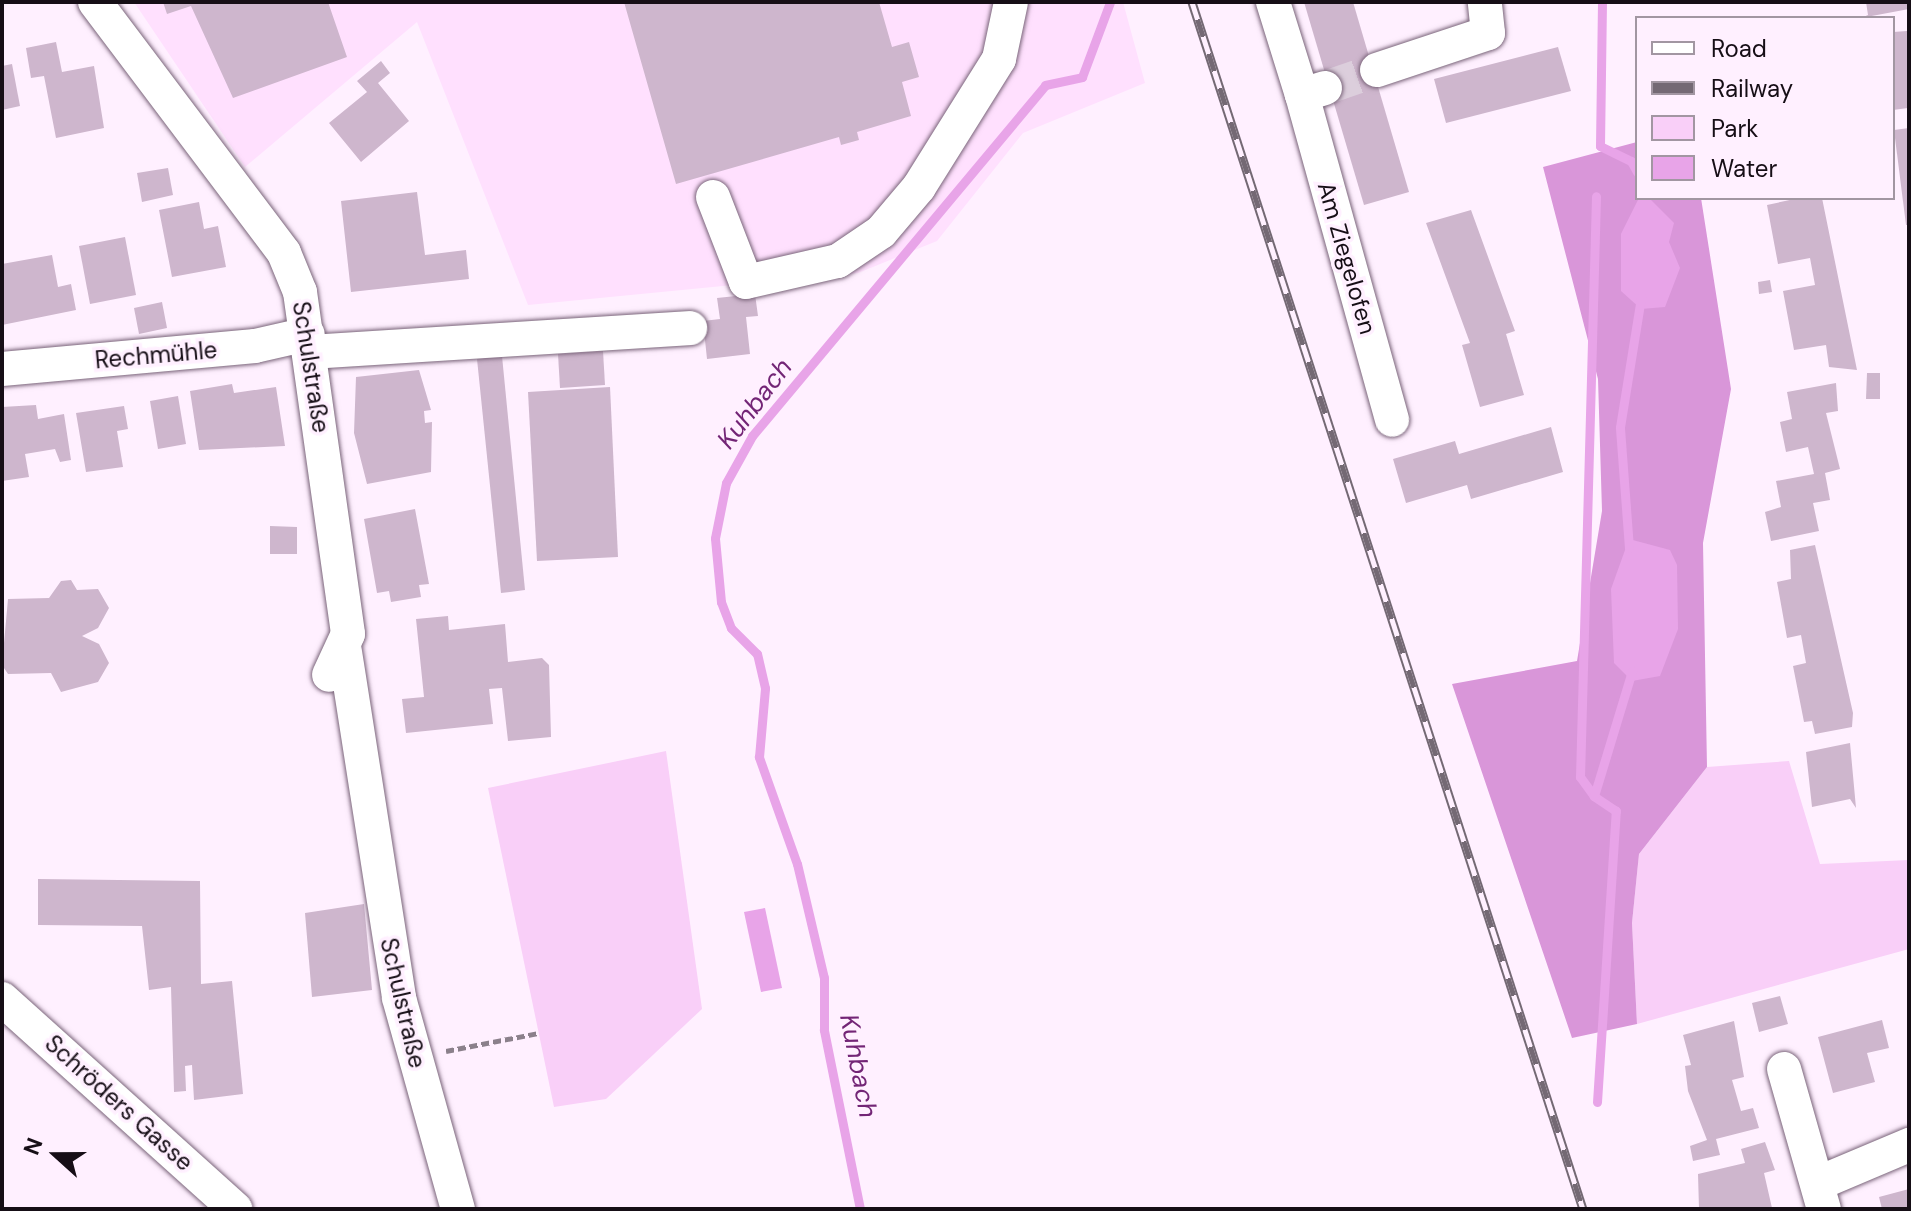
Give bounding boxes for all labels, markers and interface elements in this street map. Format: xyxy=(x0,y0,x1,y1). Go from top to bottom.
legend xyxy=(1635,16,1895,200)
text: Road xyxy=(1711,33,1767,64)
text: Railway xyxy=(1711,73,1793,104)
text: Park xyxy=(1711,113,1758,144)
text: Water xyxy=(1711,153,1777,184)
street label: Am Ziegelofen xyxy=(1311,178,1383,338)
street label: Schulstraße xyxy=(286,299,336,435)
street label: Rechmühle xyxy=(94,335,218,375)
water label: Kuhbach xyxy=(711,353,799,455)
street label: Schulstraße xyxy=(374,935,432,1071)
water label: Kuhbach xyxy=(833,1012,883,1120)
street label: Schröders Gasse xyxy=(39,1029,199,1177)
north arrow xyxy=(16,1115,96,1195)
text: N xyxy=(17,1134,50,1159)

